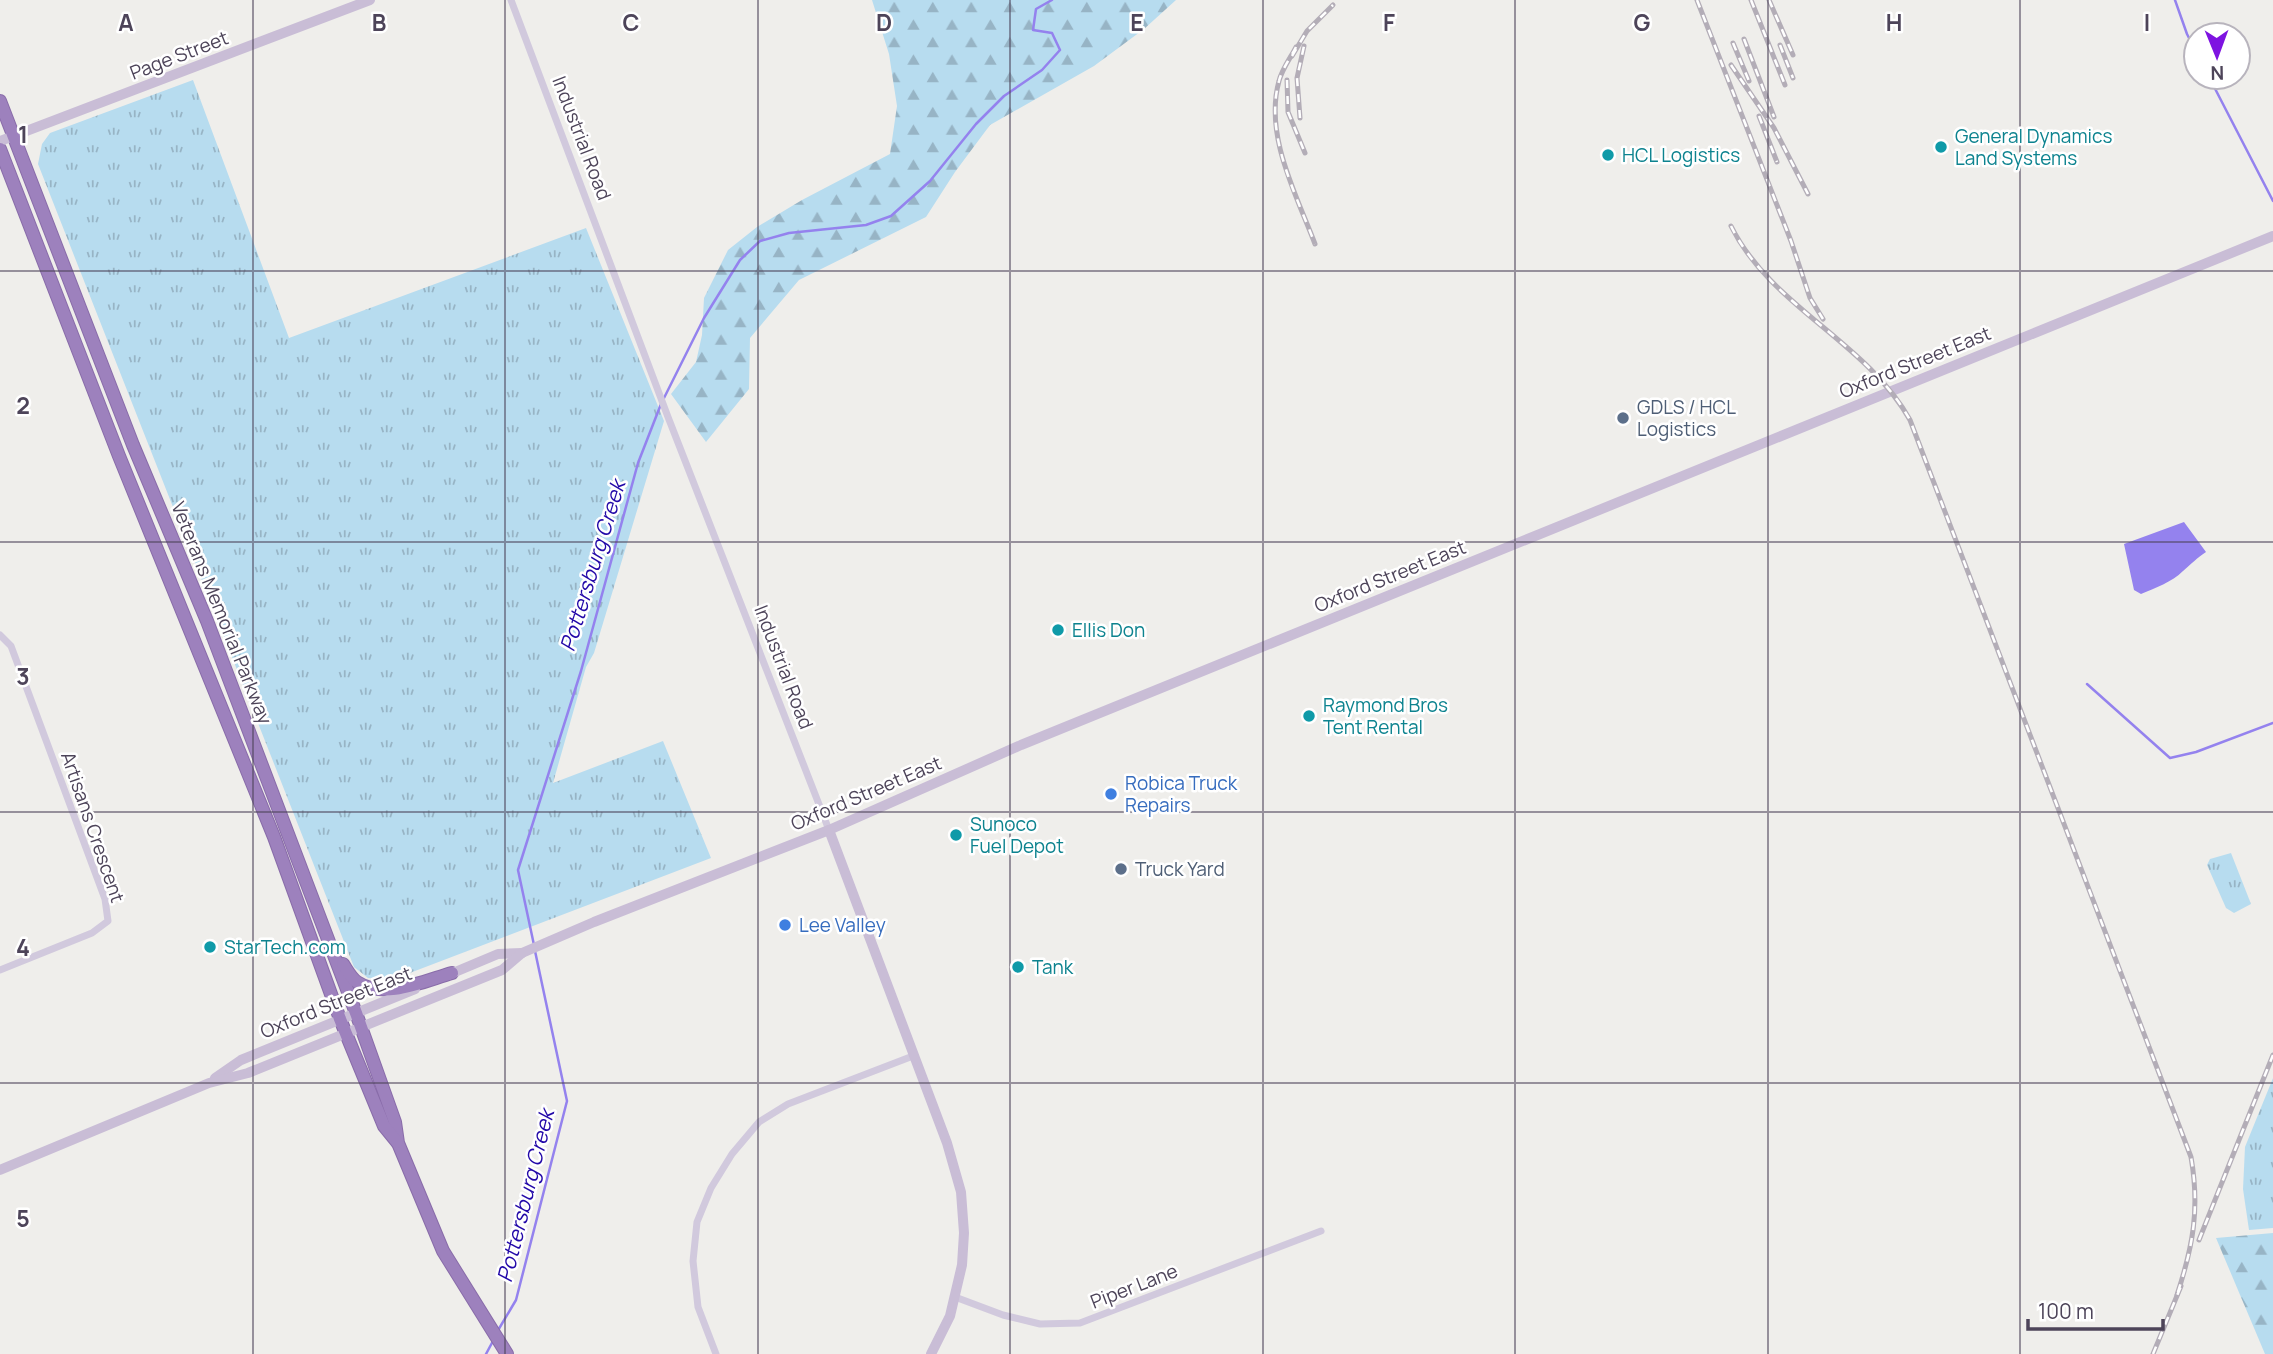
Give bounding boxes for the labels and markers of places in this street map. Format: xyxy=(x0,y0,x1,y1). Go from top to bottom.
place label: General Dynamics Land Systems xyxy=(1955,123,2112,171)
marker: General Dynamics Land Systems xyxy=(1933,139,1949,155)
place label: HCL Logistics xyxy=(1622,142,1740,168)
marker: HCL Logistics xyxy=(1600,147,1616,163)
place label: GDLS / HCL Logistics xyxy=(1637,394,1736,442)
marker: GDLS / HCL Logistics xyxy=(1615,410,1631,426)
place label: Ellis Don xyxy=(1072,617,1145,643)
marker: Ellis Don xyxy=(1050,622,1066,638)
place label: Raymond Bros Tent Rental xyxy=(1323,692,1448,740)
marker: Raymond Bros Tent Rental xyxy=(1301,708,1317,724)
place label: Robica Truck Repairs xyxy=(1125,770,1238,818)
marker: Robica Truck Repairs xyxy=(1103,786,1119,802)
place label: Sunoco Fuel Depot xyxy=(970,811,1064,859)
marker: Sunoco Fuel Depot xyxy=(948,827,964,843)
place label: Truck Yard xyxy=(1135,856,1225,882)
marker: Truck Yard xyxy=(1113,861,1129,877)
place label: Lee Valley xyxy=(799,912,886,938)
marker: Lee Valley xyxy=(777,917,793,933)
place label: StarTech.com xyxy=(224,934,346,960)
marker: StarTech.com xyxy=(202,939,218,955)
place label: Tank xyxy=(1032,954,1074,980)
marker: Tank xyxy=(1010,959,1026,975)

